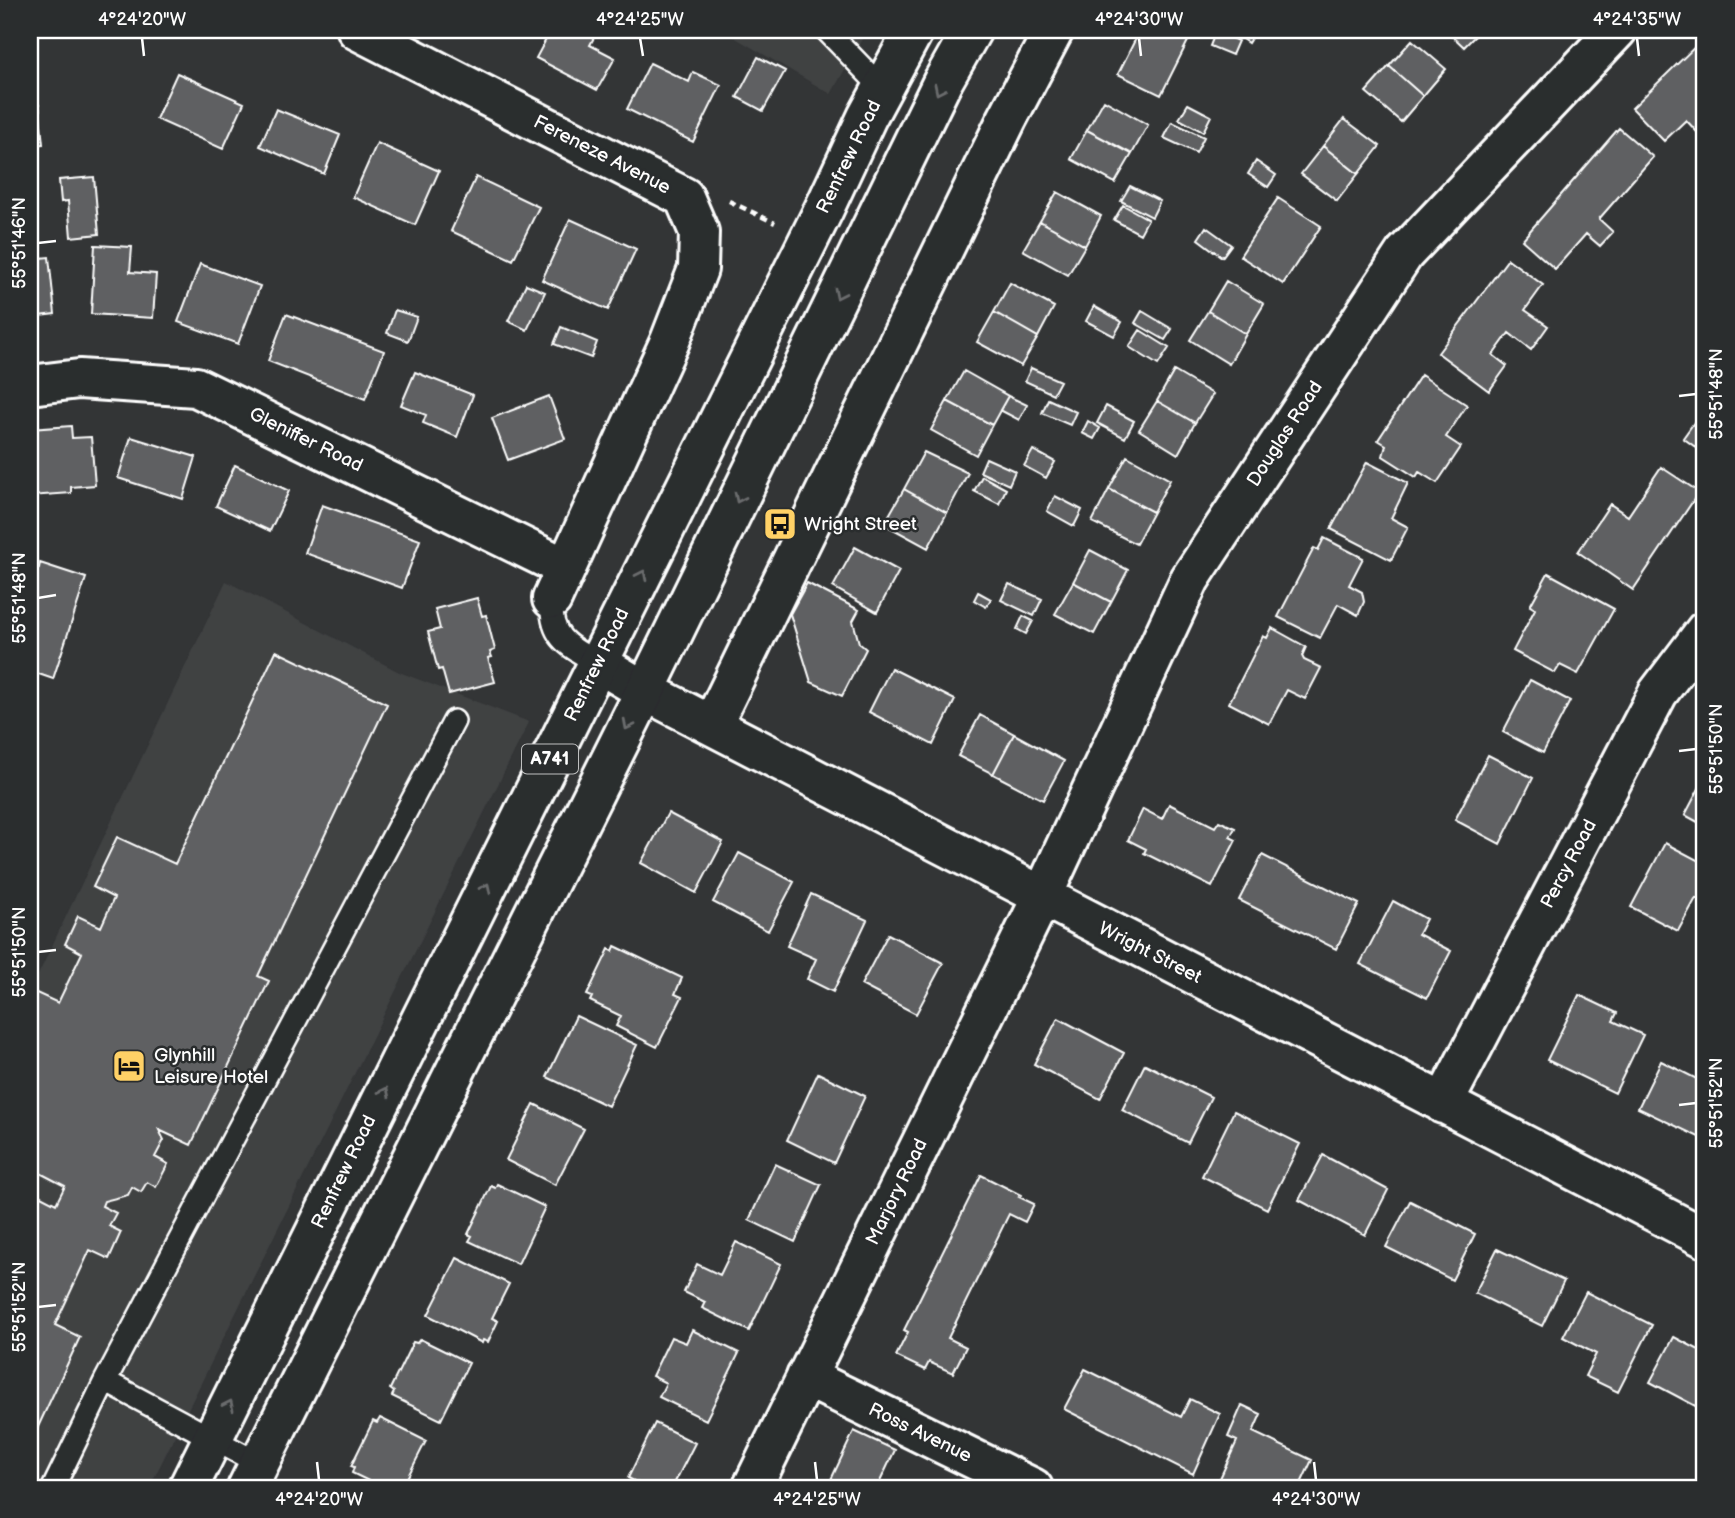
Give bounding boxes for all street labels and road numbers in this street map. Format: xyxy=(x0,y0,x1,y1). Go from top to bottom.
street label: Renfrew Road xyxy=(812,97,886,217)
street label: Fereneze Avenue xyxy=(530,111,674,199)
street label: Douglas Road xyxy=(1242,377,1328,491)
street label: Gleniffer Road xyxy=(245,403,367,477)
street label: Renfrew Road xyxy=(560,605,634,725)
road number: A741 xyxy=(522,744,578,774)
street label: Percy Road xyxy=(1536,816,1602,912)
street label: Wright Street xyxy=(1095,917,1206,989)
street label: Renfrew Road xyxy=(307,1112,381,1232)
street label: Marjory Road xyxy=(861,1135,933,1249)
street label: Ross Avenue xyxy=(865,1398,975,1468)

